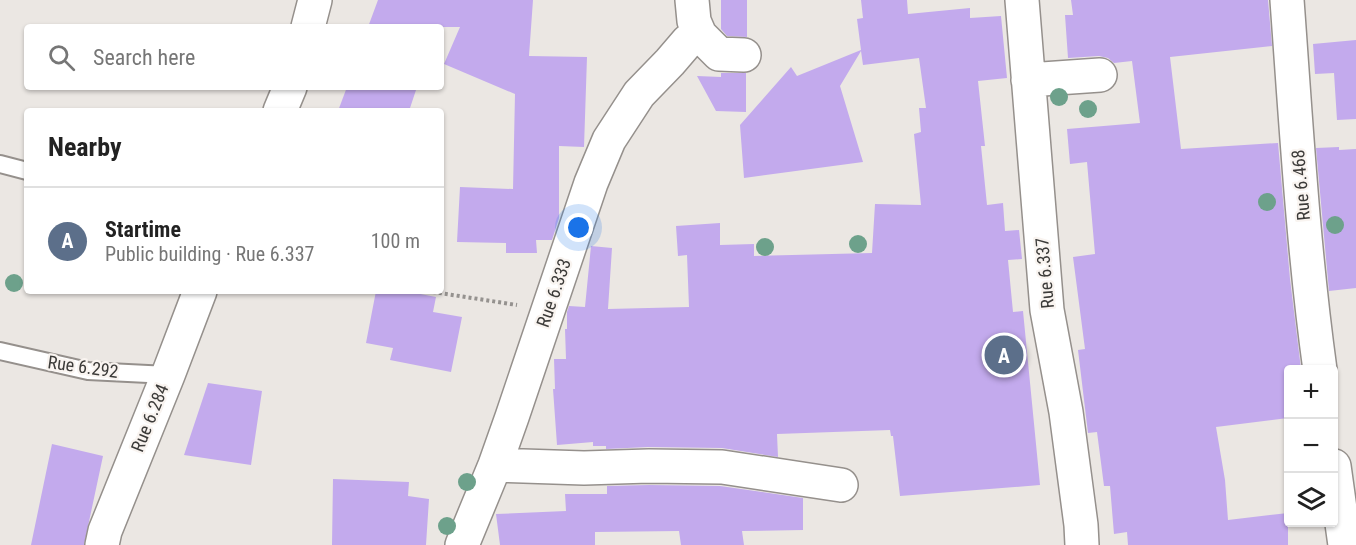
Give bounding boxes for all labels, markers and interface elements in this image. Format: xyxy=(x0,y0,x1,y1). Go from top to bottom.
search box xyxy=(24,24,444,90)
icon: search xyxy=(45,41,78,74)
text: Search here xyxy=(93,45,195,70)
text: Nearby xyxy=(48,132,122,162)
street label: Rue 6.468 xyxy=(1287,149,1314,221)
your location xyxy=(564,213,593,242)
text: Startime xyxy=(105,217,181,242)
text: A xyxy=(62,229,73,253)
text: 100 m xyxy=(371,229,420,253)
street label: Rue 6.337 xyxy=(1031,237,1058,309)
text: Public building · Rue 6.337 xyxy=(105,242,314,266)
street label: Rue 6.333 xyxy=(532,256,575,330)
pin: A xyxy=(984,332,1024,378)
street label: Rue 6.292 xyxy=(46,351,120,382)
map controls xyxy=(1284,365,1338,527)
button: + xyxy=(1284,365,1338,419)
street label: Rue 6.284 xyxy=(126,381,173,455)
button: − xyxy=(1284,419,1338,473)
button: layers xyxy=(1284,473,1338,527)

